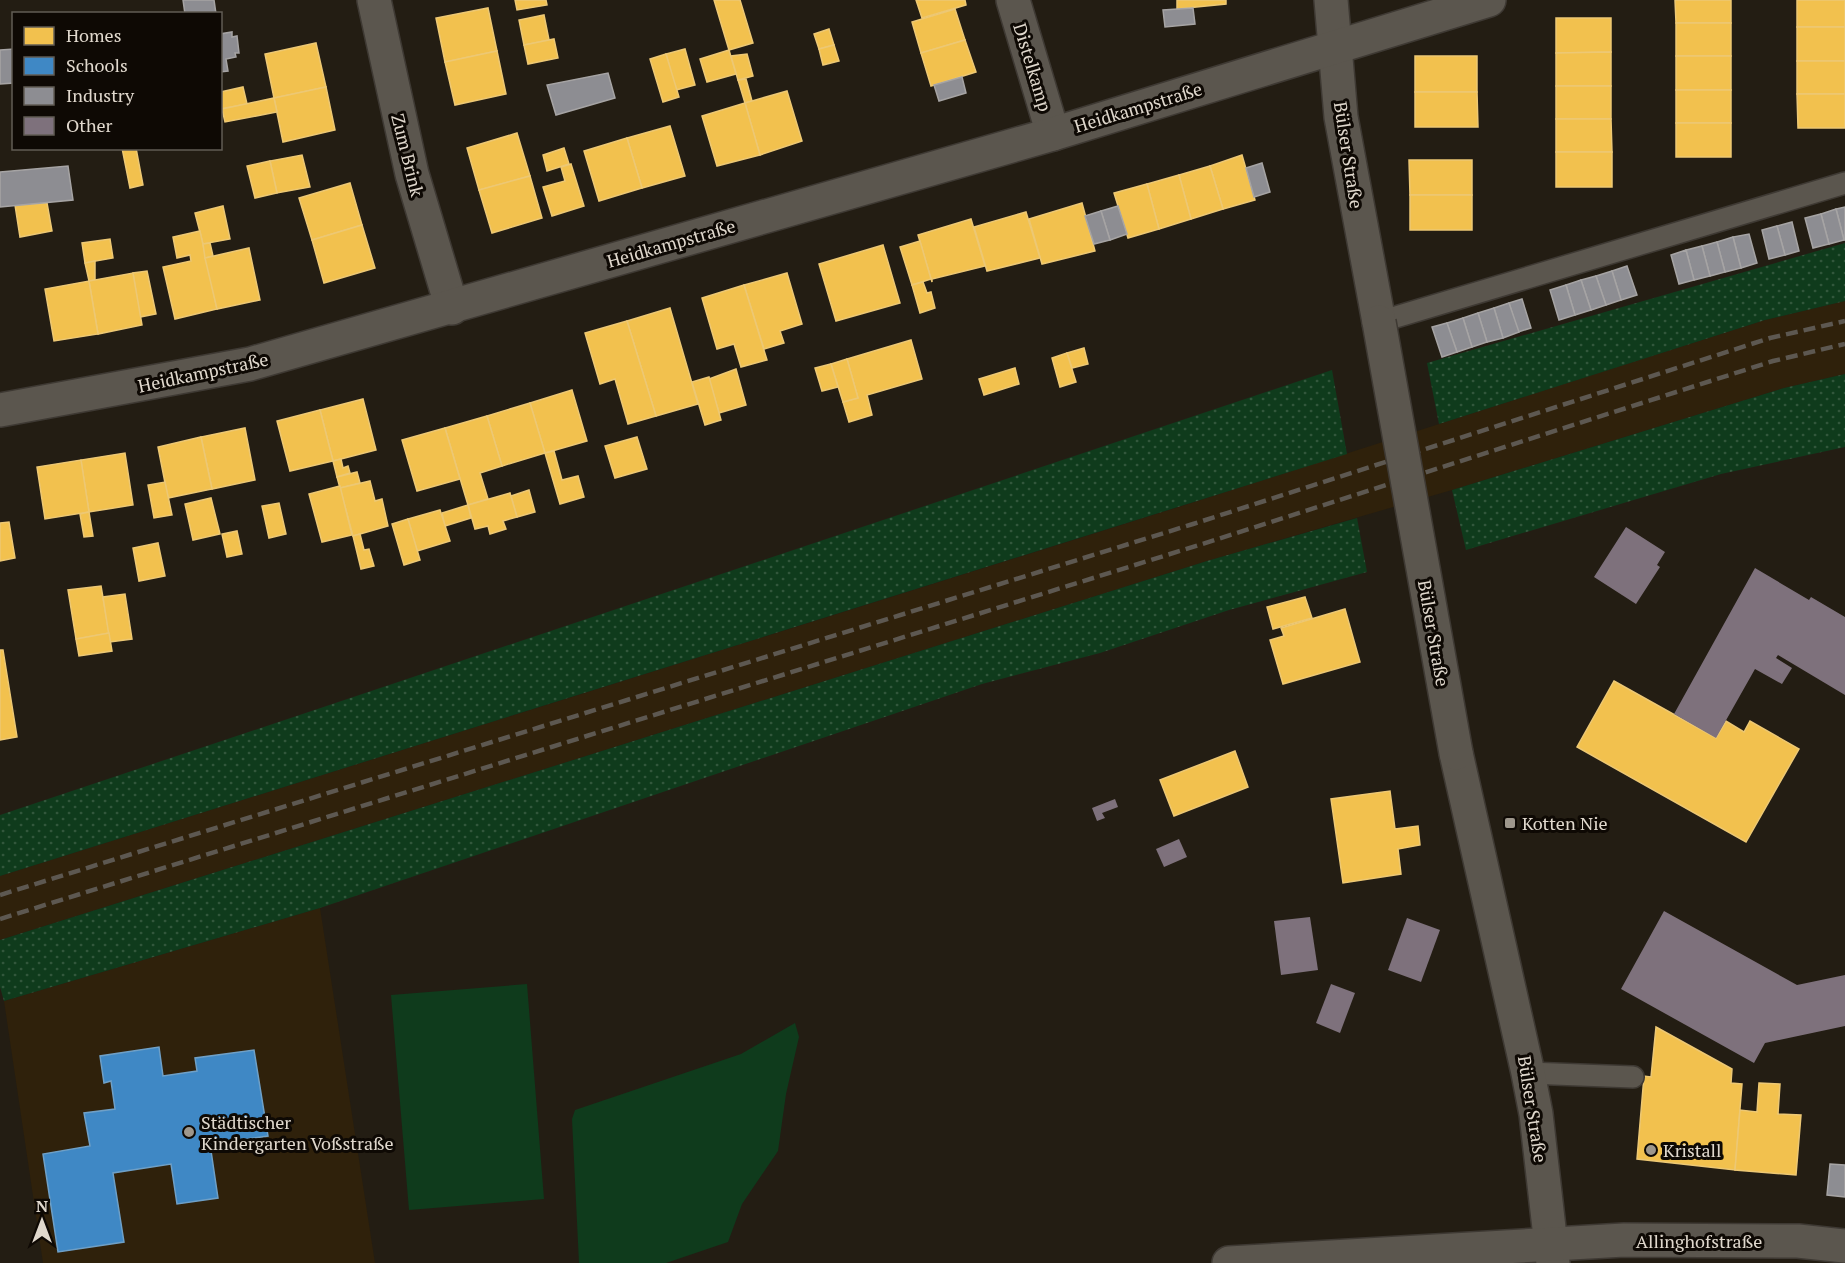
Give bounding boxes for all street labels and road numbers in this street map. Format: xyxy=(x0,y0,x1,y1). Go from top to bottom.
street label: Distelkamp xyxy=(1008,20,1058,114)
street label: Heidkampstraße xyxy=(1071,76,1205,138)
street label: Bülser Straße xyxy=(1329,100,1369,210)
street label: Zum Brink xyxy=(386,111,430,200)
street label: Heidkampstraße xyxy=(604,213,738,273)
street label: Heidkampstraße xyxy=(136,346,270,398)
street label: Bülser Straße xyxy=(1413,578,1455,688)
street label: Bülser Straße xyxy=(1513,1054,1553,1164)
street label: Allinghofstraße xyxy=(1636,1229,1762,1253)

